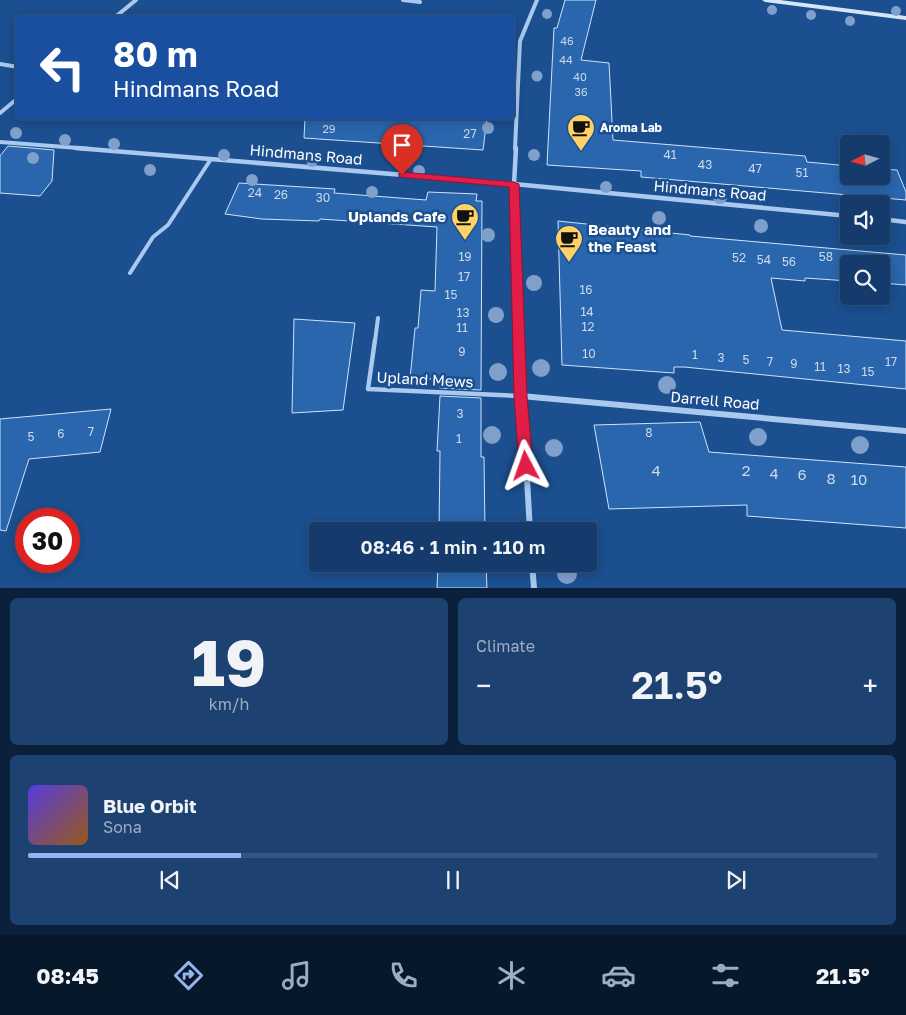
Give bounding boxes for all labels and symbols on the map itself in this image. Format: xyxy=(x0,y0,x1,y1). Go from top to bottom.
house number: 46 xyxy=(560,34,574,47)
house number: 44 xyxy=(559,53,573,66)
house number: 40 xyxy=(573,70,587,83)
house number: 36 xyxy=(574,85,588,98)
cafe icon: Aroma Lab xyxy=(566,113,596,152)
place label: Aroma Lab xyxy=(600,120,663,135)
house number: 29 xyxy=(322,122,336,135)
pin xyxy=(381,124,423,175)
house number: 27 xyxy=(463,126,477,141)
north arrow xyxy=(840,135,890,185)
street label: Hindmans Road xyxy=(249,140,363,168)
house number: 41 xyxy=(663,147,677,162)
house number: 43 xyxy=(698,157,712,172)
house number: 47 xyxy=(748,161,762,176)
house number: 51 xyxy=(796,165,809,180)
street label: Hindmans Road xyxy=(653,176,767,204)
house number: 24 xyxy=(248,185,262,200)
house number: 26 xyxy=(274,187,288,202)
house number: 30 xyxy=(316,190,330,205)
cafe icon: Uplands Cafe xyxy=(450,202,480,241)
place label: Uplands Cafe xyxy=(348,207,446,225)
place label: Beauty and the Feast xyxy=(588,220,671,255)
cafe icon: Beauty and the Feast xyxy=(554,224,584,263)
house number: 19 xyxy=(458,249,472,264)
house number: 58 xyxy=(819,249,833,264)
house number: 52 xyxy=(732,250,746,265)
house number: 54 xyxy=(757,252,771,267)
house number: 56 xyxy=(782,254,796,269)
house number: 17 xyxy=(458,269,470,284)
house number: 16 xyxy=(579,282,593,297)
house number: 15 xyxy=(445,287,457,302)
house number: 14 xyxy=(580,304,594,319)
house number: 13 xyxy=(457,305,469,320)
house number: 12 xyxy=(582,319,594,334)
house number: 11 xyxy=(456,320,468,335)
house number: 9 xyxy=(458,344,466,359)
house number: 10 xyxy=(582,346,596,361)
house number: 1 xyxy=(692,347,698,362)
house number: 3 xyxy=(717,350,725,365)
house number: 5 xyxy=(743,352,750,367)
house number: 7 xyxy=(767,354,773,369)
house number: 17 xyxy=(885,354,897,369)
house number: 9 xyxy=(790,356,798,371)
house number: 11 xyxy=(814,359,826,374)
house number: 13 xyxy=(838,361,850,376)
house number: 15 xyxy=(862,364,874,379)
street label: Upland Mews xyxy=(376,367,474,391)
street label: Darrell Road xyxy=(670,387,760,413)
house number: 3 xyxy=(456,406,464,421)
house number: 7 xyxy=(88,424,94,439)
house number: 8 xyxy=(645,425,653,440)
house number: 6 xyxy=(57,426,65,441)
house number: 5 xyxy=(28,429,35,444)
house number: 1 xyxy=(456,431,462,446)
position arrow xyxy=(499,439,551,491)
house number: 4 xyxy=(651,461,661,479)
house number: 2 xyxy=(742,461,750,479)
house number: 4 xyxy=(769,464,779,482)
house number: 6 xyxy=(797,465,807,483)
house number: 8 xyxy=(826,469,836,487)
house number: 10 xyxy=(851,470,867,488)
speed limit sign: 30 xyxy=(15,508,80,573)

